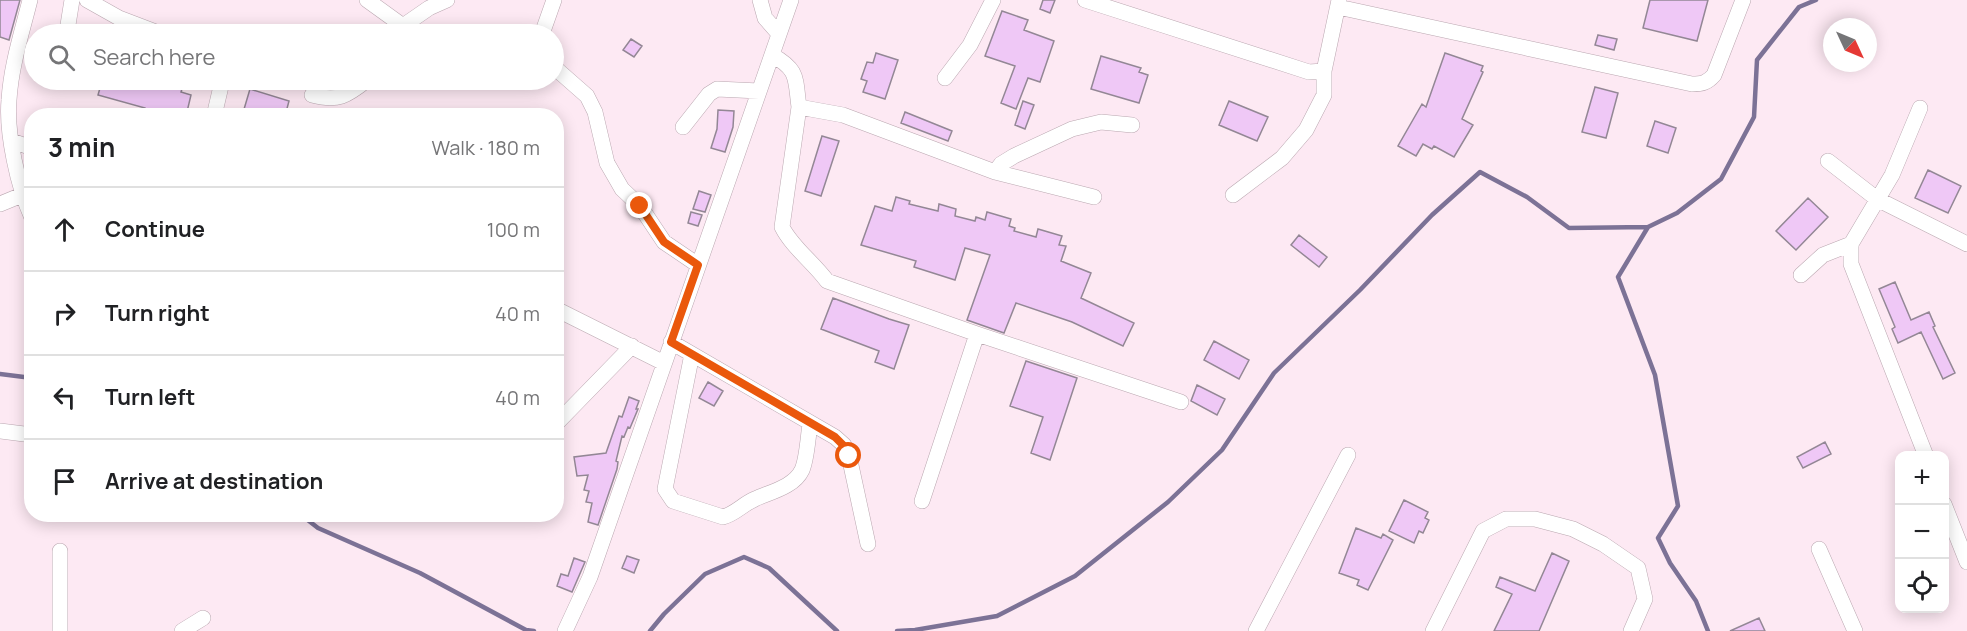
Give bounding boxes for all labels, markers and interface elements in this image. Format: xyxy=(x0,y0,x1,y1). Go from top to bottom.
north arrow xyxy=(1823,18,1877,72)
search box xyxy=(24,24,564,90)
icon: search xyxy=(45,41,78,74)
text: Search here xyxy=(93,42,215,72)
text: 3 min xyxy=(48,129,115,165)
text: Walk · 180 m xyxy=(431,134,540,161)
route end xyxy=(626,192,652,218)
icon: ahead xyxy=(48,213,81,246)
text: Continue xyxy=(105,214,205,244)
text: 100 m xyxy=(487,216,540,243)
icon: right xyxy=(48,297,81,330)
text: Turn right xyxy=(105,298,210,328)
text: 40 m xyxy=(495,300,540,327)
icon: left xyxy=(48,381,81,414)
text: Turn left xyxy=(105,382,195,412)
text: 40 m xyxy=(495,384,540,411)
route start xyxy=(835,442,861,468)
map controls xyxy=(1895,451,1949,613)
button: + xyxy=(1895,451,1949,505)
icon: arrive xyxy=(48,465,81,498)
text: Arrive at destination xyxy=(105,466,323,496)
button: − xyxy=(1895,505,1949,559)
button: locate xyxy=(1895,559,1949,613)

